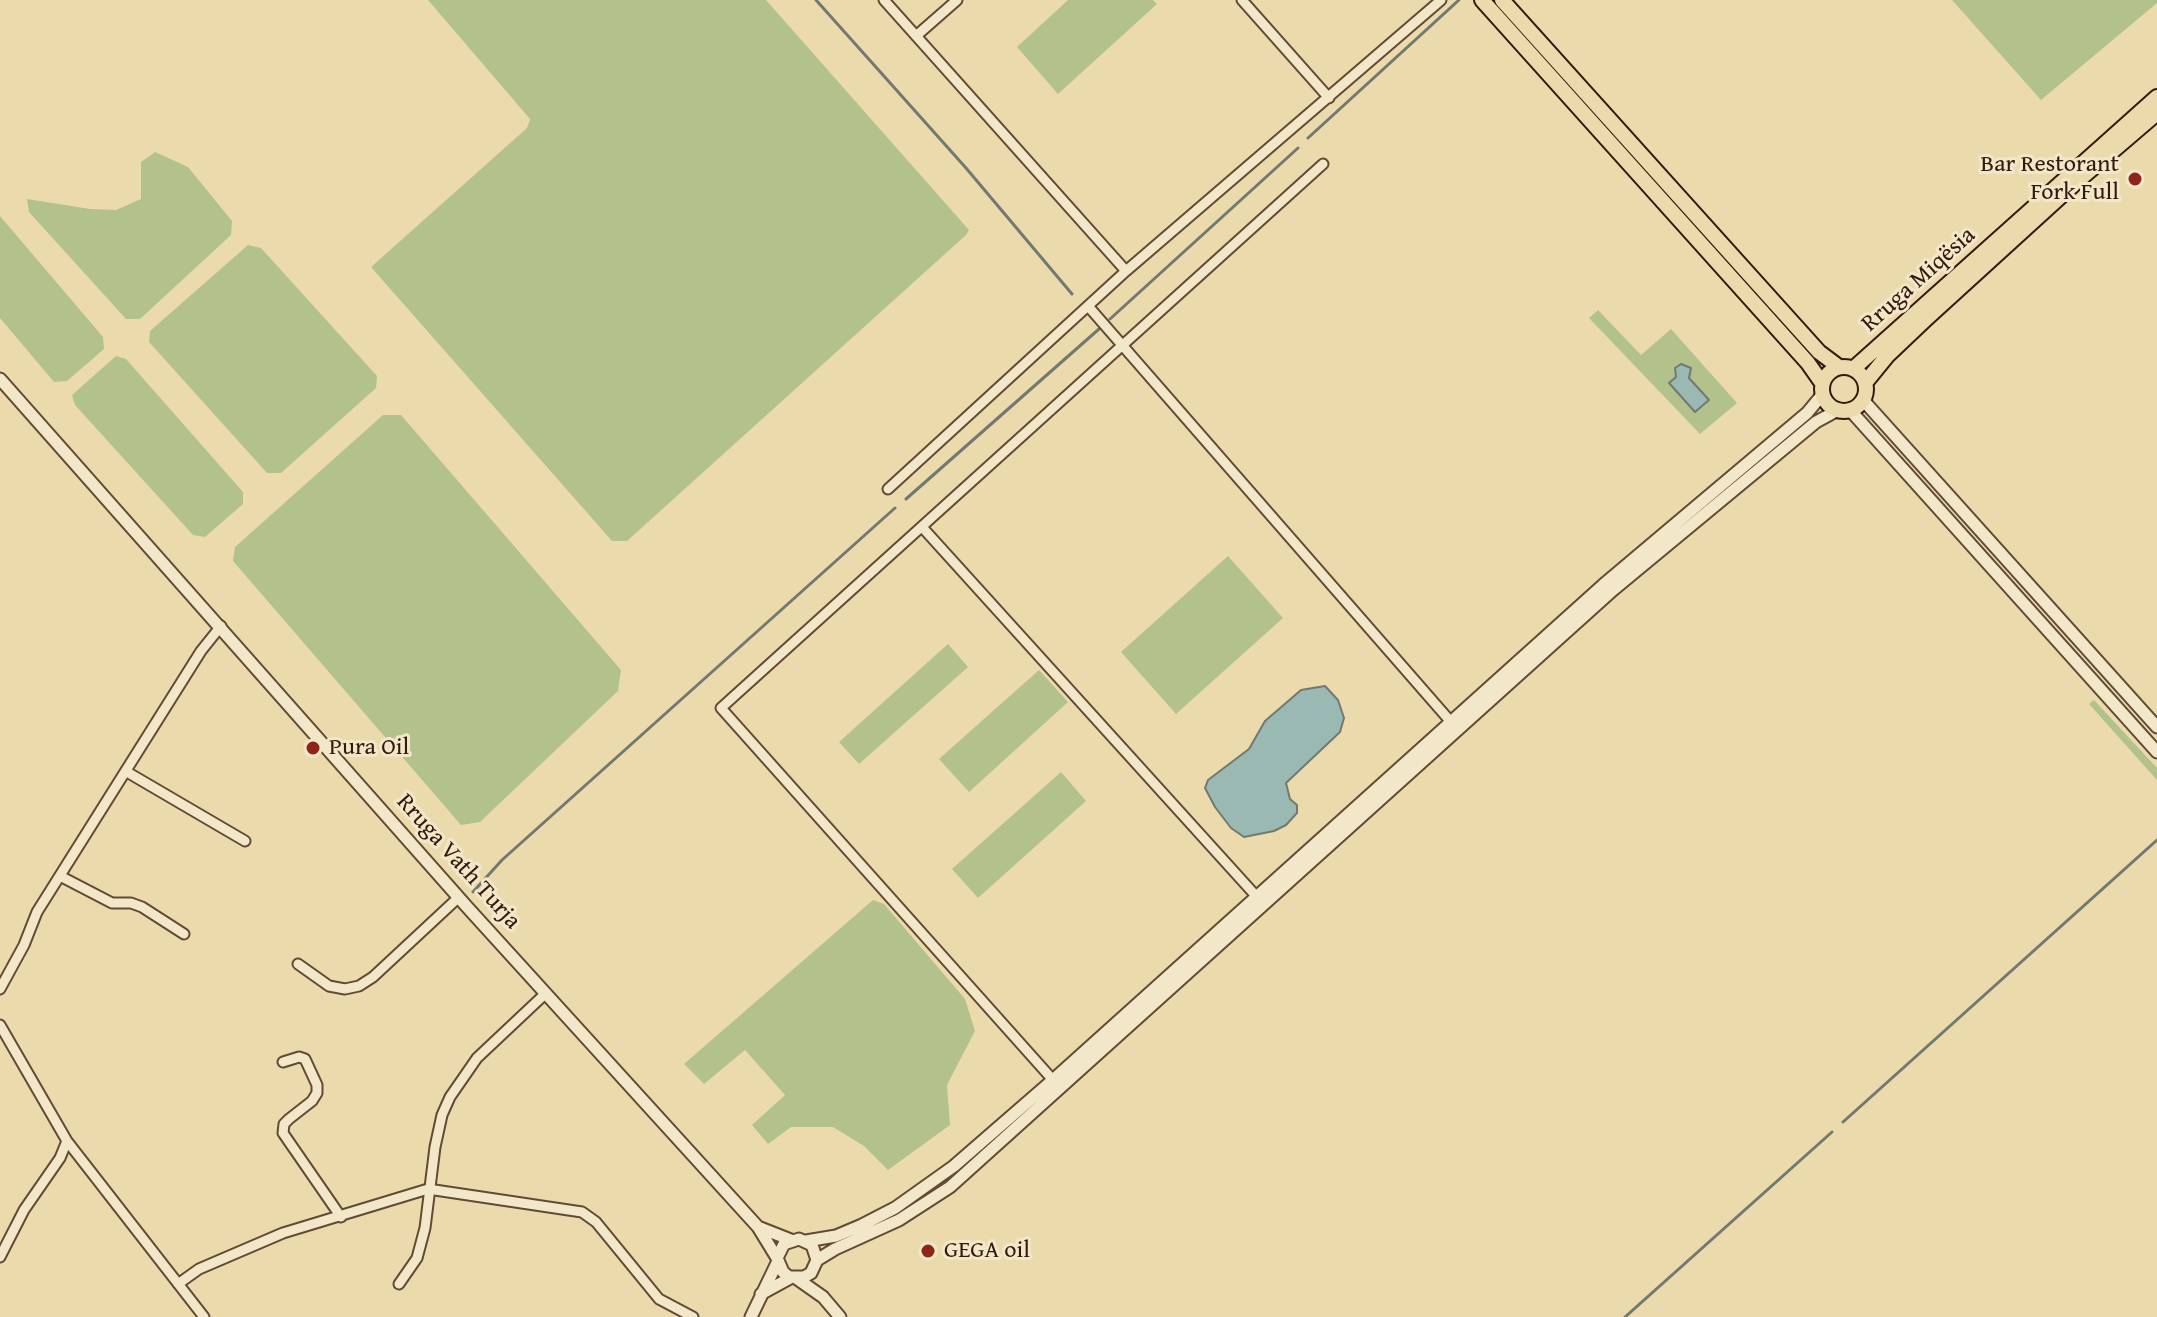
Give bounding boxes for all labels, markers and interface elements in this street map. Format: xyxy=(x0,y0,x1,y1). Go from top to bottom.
place label: Bar Restorant Fork Full xyxy=(1981,151,2119,207)
marker: Bar Restorant Fork Full xyxy=(2126,170,2144,188)
street label: Rruga Miqësia xyxy=(1856,221,1982,339)
place label: Pura Oil xyxy=(329,734,409,762)
marker: Pura Oil xyxy=(304,739,322,757)
street label: Rruga Vath Turja xyxy=(390,788,526,936)
place label: GEGA oil xyxy=(944,1237,1030,1265)
marker: GEGA oil xyxy=(919,1242,937,1260)

